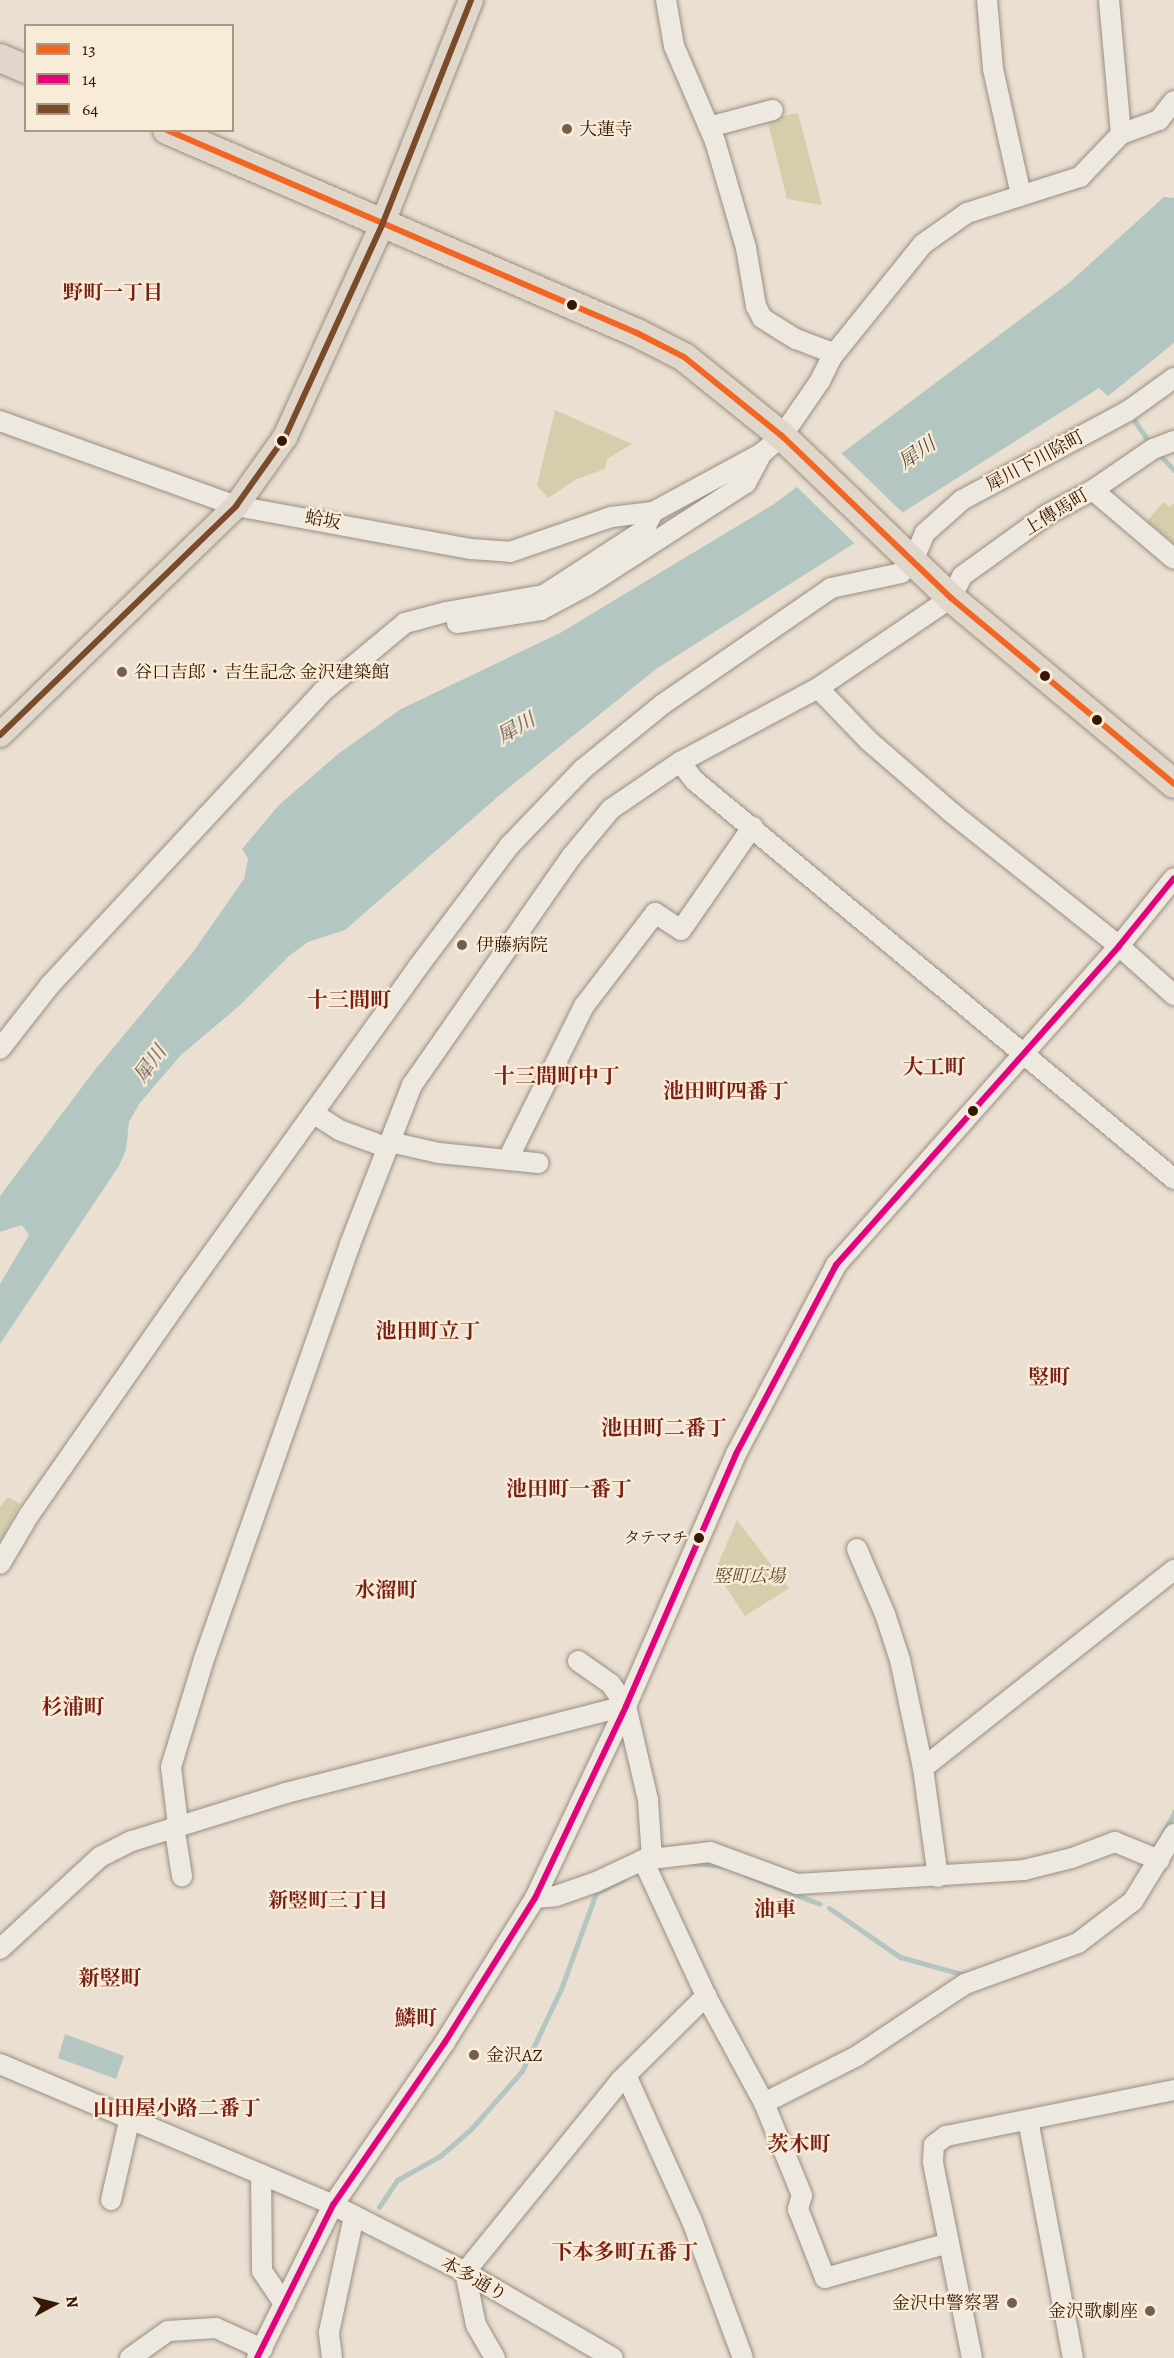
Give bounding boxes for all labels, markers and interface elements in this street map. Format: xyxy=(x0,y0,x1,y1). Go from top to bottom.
legend xyxy=(24,24,234,132)
text: 13 xyxy=(82,37,96,61)
text: 14 xyxy=(82,67,96,91)
text: 64 xyxy=(82,97,98,121)
place label: 大蓮寺 xyxy=(579,118,633,140)
marker: 大蓮寺 xyxy=(560,122,574,136)
district label: 野町一丁目 xyxy=(63,280,163,304)
unlabelled marker xyxy=(566,299,578,311)
street label: 犀川下川除町 xyxy=(982,426,1088,496)
water label: 犀川 xyxy=(894,432,940,474)
unlabelled marker xyxy=(276,435,288,447)
street label: 上傳馬町 xyxy=(1020,484,1092,540)
street label: 蛤坂 xyxy=(303,506,343,534)
place label: 谷口吉郎・吉生記念 金沢建築館 xyxy=(134,661,390,683)
marker: 谷口吉郎・吉生記念 金沢建築館 xyxy=(115,665,129,679)
unlabelled marker xyxy=(1039,670,1051,682)
water label: 犀川 xyxy=(493,708,539,748)
unlabelled marker xyxy=(1091,714,1103,726)
place label: 伊藤病院 xyxy=(476,934,548,956)
marker: 伊藤病院 xyxy=(453,936,471,954)
district label: 十三間町 xyxy=(307,987,391,1013)
water label: 犀川 xyxy=(129,1041,171,1087)
district label: 大工町 xyxy=(903,1054,965,1080)
district label: 十三間町中丁 xyxy=(494,1063,620,1089)
district label: 池田町四番丁 xyxy=(663,1078,789,1104)
unlabelled marker xyxy=(967,1105,979,1117)
district label: 池田町立丁 xyxy=(376,1318,480,1344)
district label: 竪町 xyxy=(1028,1364,1070,1390)
district label: 池田町二番丁 xyxy=(601,1415,727,1441)
district label: 池田町一番丁 xyxy=(506,1476,632,1502)
place label: タテマチ xyxy=(624,1528,688,1548)
marker: タテマチ xyxy=(693,1532,705,1544)
park label: 竪町広場 xyxy=(713,1565,785,1587)
district label: 水溜町 xyxy=(355,1577,417,1603)
district label: 杉浦町 xyxy=(42,1694,104,1720)
district label: 新竪町三丁目 xyxy=(268,1888,388,1912)
district label: 油車 xyxy=(754,1896,796,1922)
district label: 新竪町 xyxy=(79,1965,141,1991)
district label: 鱗町 xyxy=(395,2005,437,2031)
place label: 金沢AZ xyxy=(486,2044,543,2066)
marker: 金沢AZ xyxy=(467,2048,481,2062)
district label: 山田屋小路二番丁 xyxy=(93,2095,261,2121)
district label: 茨木町 xyxy=(768,2131,830,2157)
district label: 下本多町五番丁 xyxy=(552,2239,698,2265)
street label: 本多通り xyxy=(437,2252,511,2306)
north arrow xyxy=(24,2274,84,2334)
place label: 金沢中警察署 xyxy=(892,2292,1000,2314)
text: N xyxy=(60,2295,83,2309)
marker: 金沢中警察署 xyxy=(1005,2296,1019,2310)
place label: 金沢歌劇座 xyxy=(1048,2300,1138,2322)
marker: 金沢歌劇座 xyxy=(1143,2304,1157,2318)

